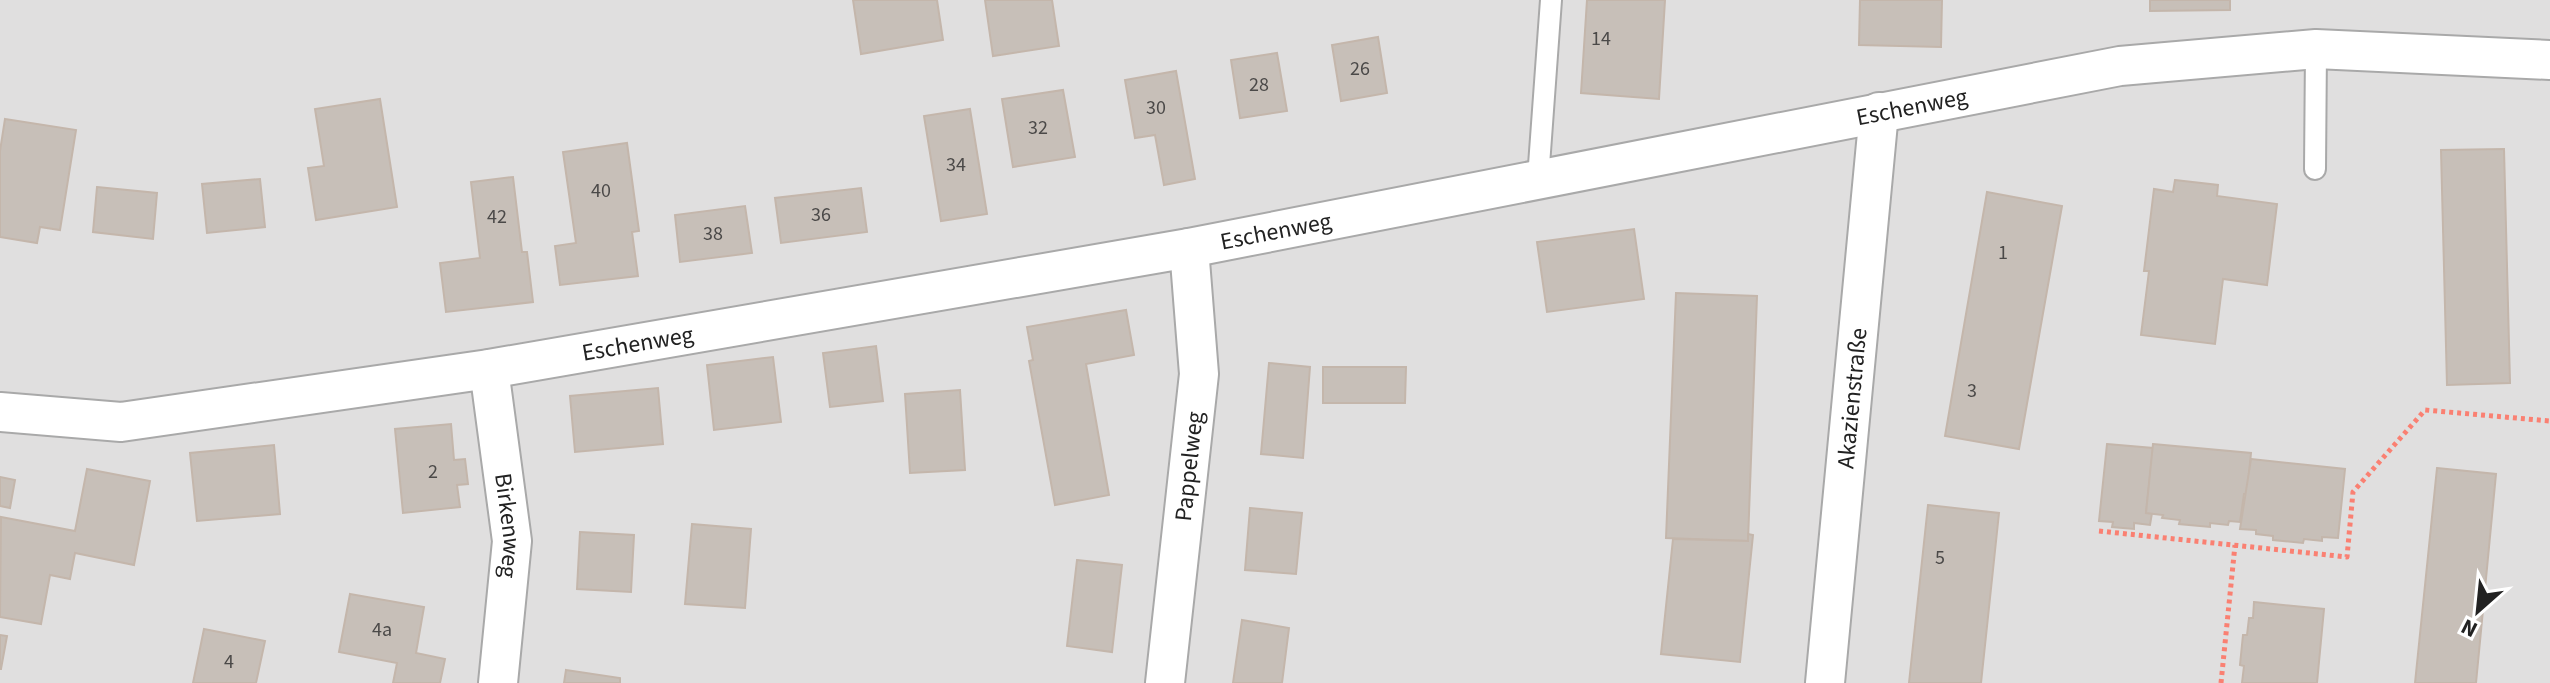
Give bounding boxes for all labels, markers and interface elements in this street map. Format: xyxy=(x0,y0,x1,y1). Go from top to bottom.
house number: 14 xyxy=(1591,25,1611,53)
house number: 26 xyxy=(1350,55,1370,83)
house number: 28 xyxy=(1249,71,1269,99)
street label: Eschenweg xyxy=(1853,79,1970,135)
house number: 30 xyxy=(1146,94,1166,122)
house number: 32 xyxy=(1028,114,1048,142)
house number: 34 xyxy=(946,151,966,179)
house number: 40 xyxy=(591,177,611,205)
house number: 36 xyxy=(811,201,831,229)
house number: 42 xyxy=(487,203,507,231)
street label: Eschenweg xyxy=(1217,203,1334,259)
house number: 38 xyxy=(703,220,723,248)
house number: 1 xyxy=(1998,239,2008,267)
street label: Eschenweg xyxy=(579,316,696,370)
street label: Akazienstraße xyxy=(1828,326,1876,470)
house number: 3 xyxy=(1967,377,1977,405)
street label: Pappelweg xyxy=(1165,410,1212,523)
house number: 2 xyxy=(428,458,438,486)
street label: Birkenweg xyxy=(486,471,530,580)
house number: 5 xyxy=(1935,544,1945,572)
north arrow xyxy=(2438,571,2518,651)
text: N xyxy=(2456,610,2483,646)
house number: 4a xyxy=(372,616,392,644)
house number: 4 xyxy=(224,648,234,676)

